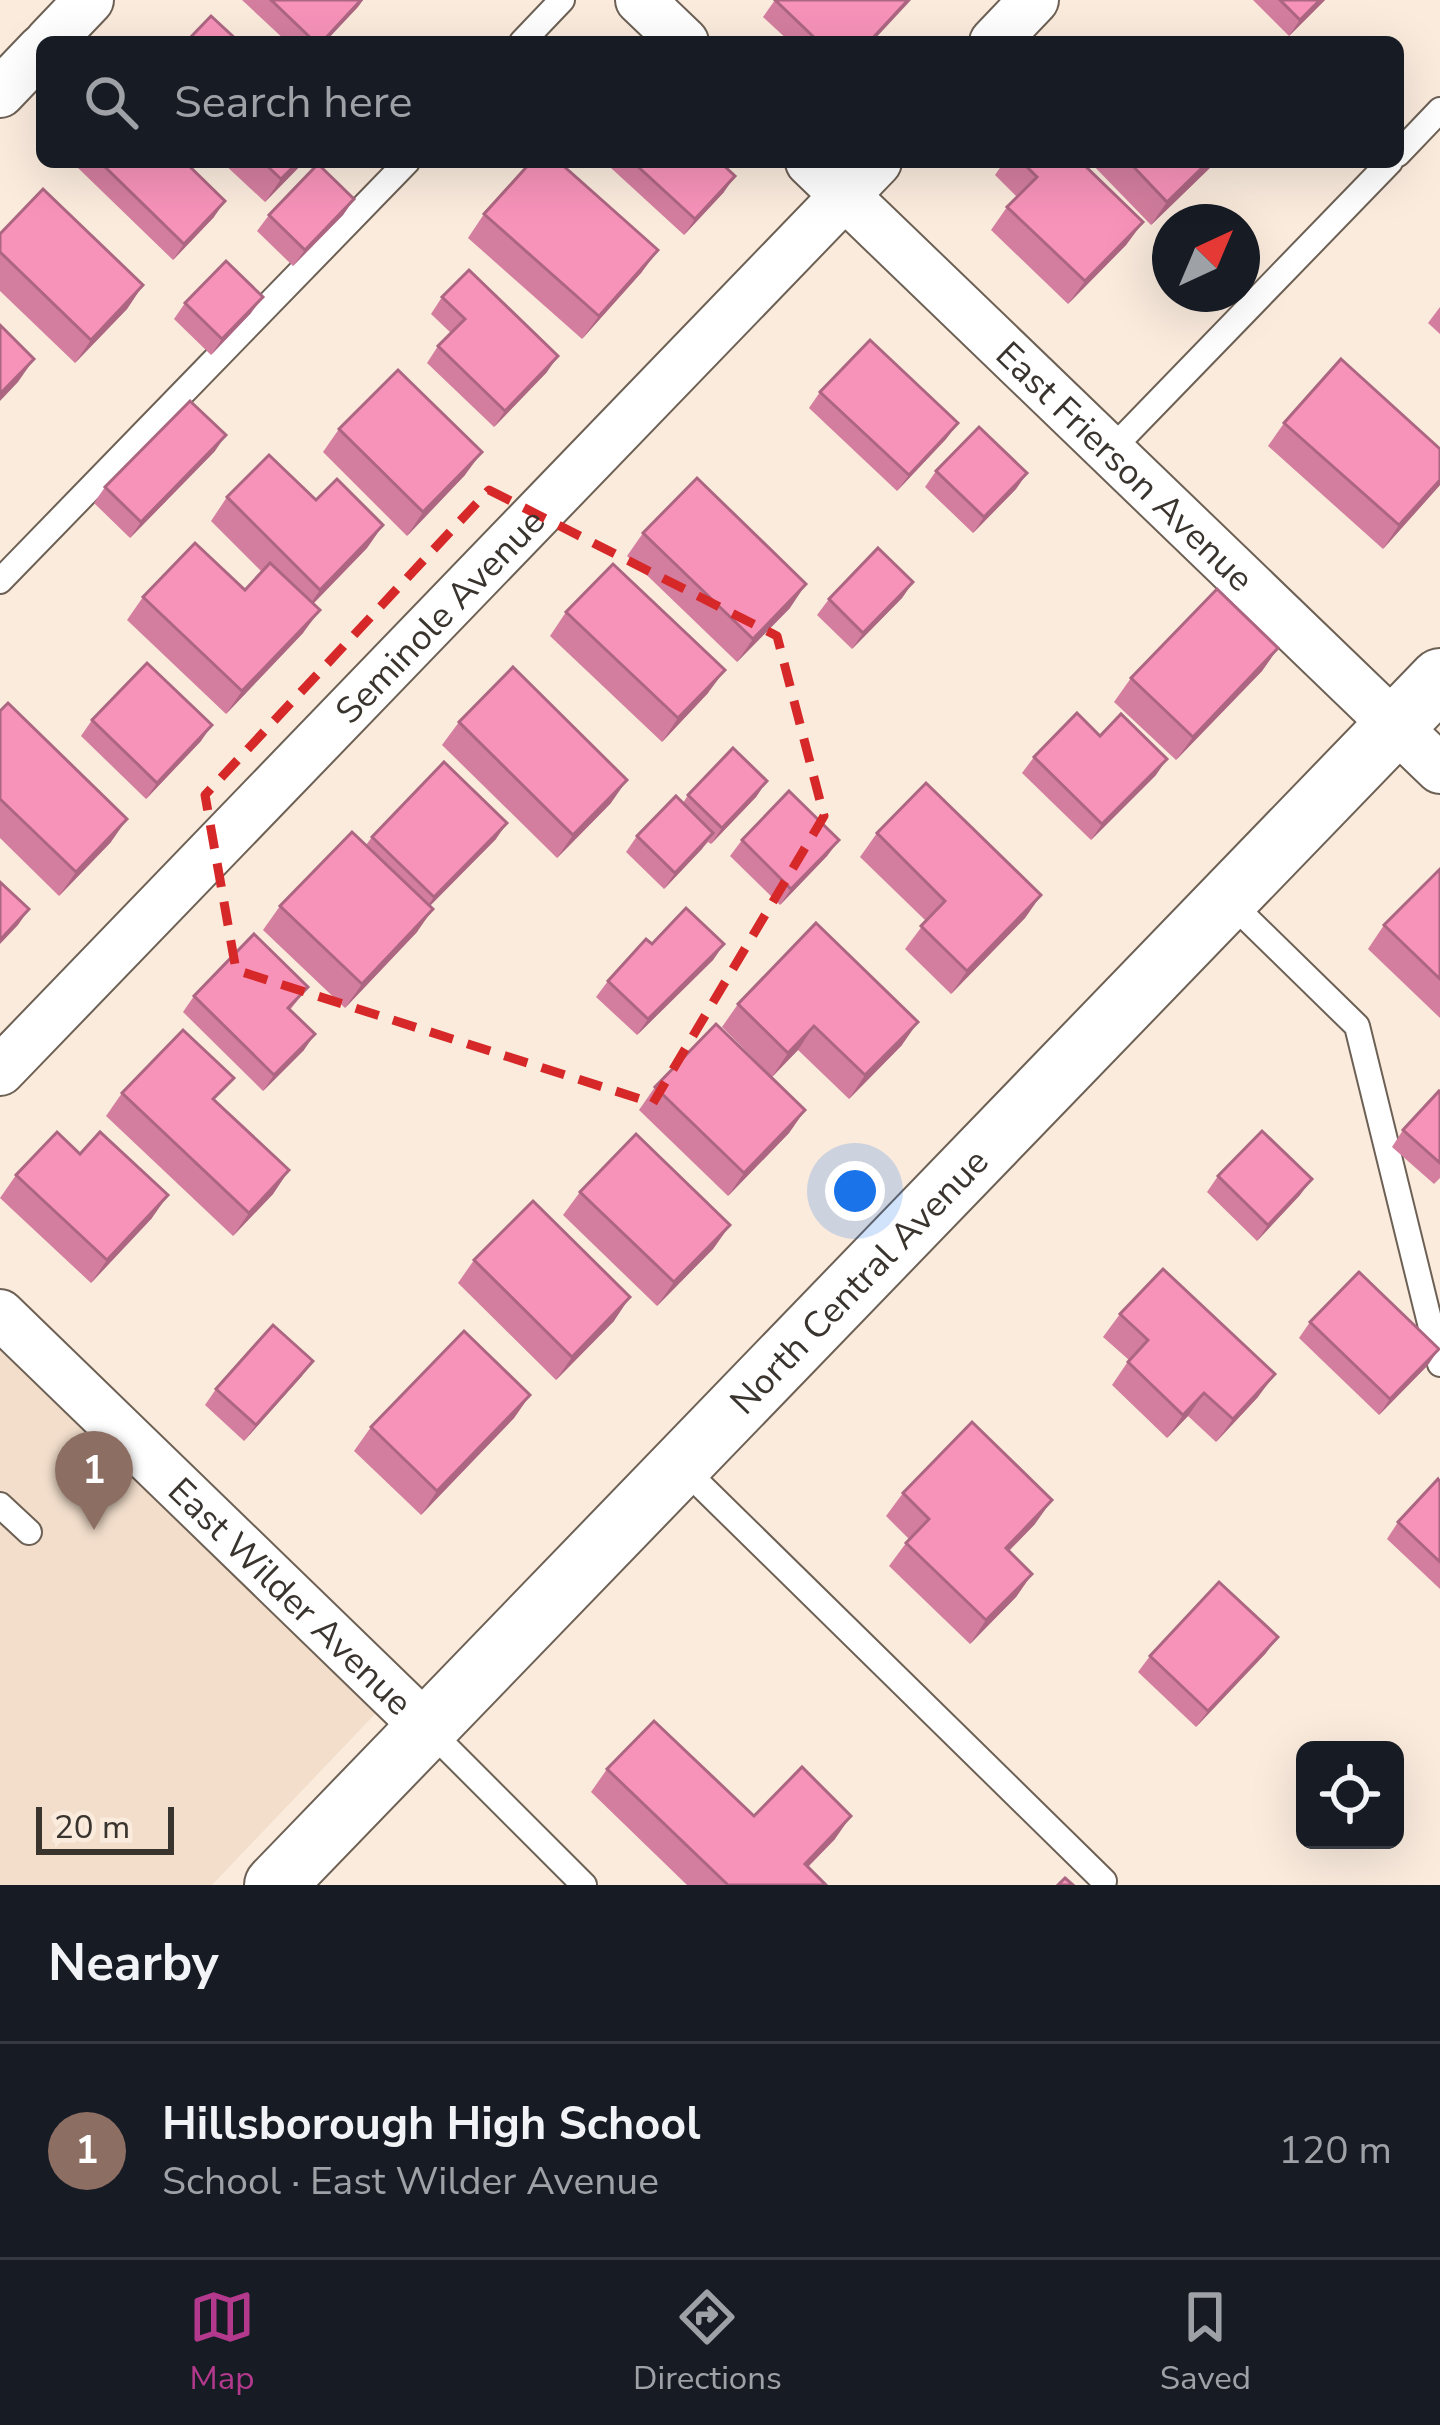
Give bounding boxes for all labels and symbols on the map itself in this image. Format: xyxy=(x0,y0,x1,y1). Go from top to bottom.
north arrow xyxy=(1152,204,1260,312)
street label: East Frierson Avenue xyxy=(985,331,1264,603)
street label: Seminole Avenue xyxy=(325,498,556,735)
street label: North Central Avenue xyxy=(720,1138,1000,1426)
your location xyxy=(825,1161,885,1221)
pin: 1 xyxy=(55,1431,133,1530)
street label: East Wilder Avenue xyxy=(157,1467,422,1727)
scale bar xyxy=(36,1801,174,1854)

